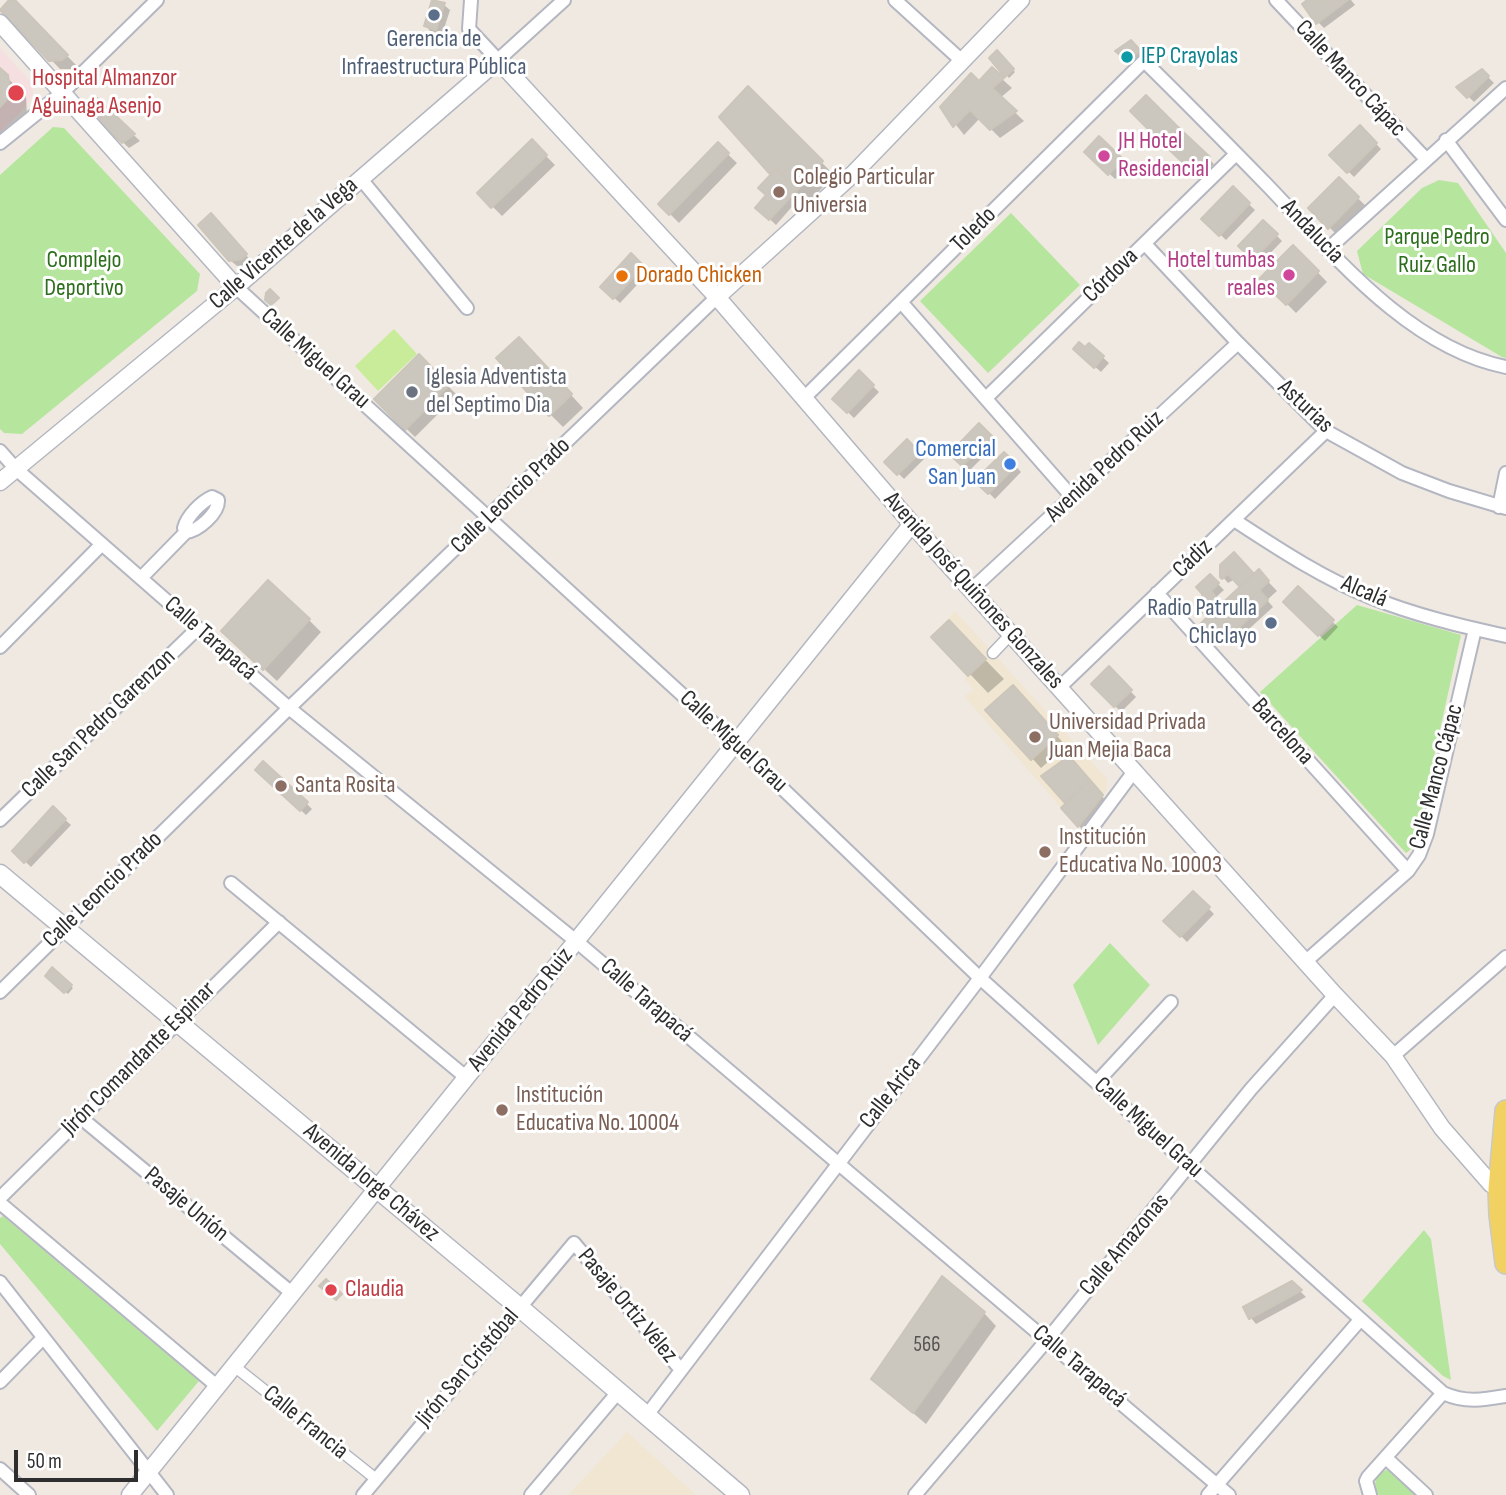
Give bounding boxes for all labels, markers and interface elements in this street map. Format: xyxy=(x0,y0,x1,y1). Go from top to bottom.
marker: Gerencia de Infraestructura Pública xyxy=(426,7,442,23)
street label: Calle Manco Cápac xyxy=(1289,15,1411,143)
place label: Gerencia de Infraestructura Pública xyxy=(342,26,526,82)
place label: IEP Crayolas xyxy=(1141,43,1238,71)
marker: IEP Crayolas xyxy=(1119,49,1135,65)
place label: Hospital Almanzor Aguinaga Asenjo xyxy=(32,65,177,121)
marker: Hospital Almanzor Aguinaga Asenjo xyxy=(6,83,26,103)
place label: JH Hotel Residencial xyxy=(1118,128,1209,184)
marker: JH Hotel Residencial xyxy=(1096,148,1112,164)
place label: Colegio Particular Universia xyxy=(793,164,935,220)
street label: Calle Vicente de la Vega xyxy=(204,172,364,316)
marker: Colegio Particular Universia xyxy=(771,184,787,200)
street label: Andalucía xyxy=(1275,194,1349,270)
street label: Toledo xyxy=(945,201,1003,259)
park label: Parque Pedro Ruiz Gallo xyxy=(1384,224,1490,280)
street label: Córdova xyxy=(1077,243,1145,309)
park label: Complejo Deportivo xyxy=(44,247,124,303)
place label: Hotel tumbas reales xyxy=(1167,247,1275,303)
place label: Dorado Chicken xyxy=(636,262,762,290)
marker: Hotel tumbas reales xyxy=(1281,267,1297,283)
marker: Dorado Chicken xyxy=(614,268,630,284)
street label: Calle Miguel Grau xyxy=(254,302,376,416)
place label: Iglesia Adventista del Septimo Dia xyxy=(426,364,567,420)
street label: Asturias xyxy=(1271,374,1339,440)
marker: Iglesia Adventista del Septimo Dia xyxy=(404,384,420,400)
street label: Avenida Pedro Ruiz xyxy=(1040,405,1170,529)
street label: Calle Leoncio Prado xyxy=(445,432,577,560)
place label: Comercial San Juan xyxy=(915,436,996,492)
marker: Comercial San Juan xyxy=(1002,456,1018,472)
street label: Avenida José Quiñones Gonzales xyxy=(877,487,1069,695)
street label: Cádiz xyxy=(1167,534,1219,584)
street label: Alcalá xyxy=(1337,570,1391,614)
street label: Calle Tarapacá xyxy=(158,591,262,687)
place label: Radio Patrulla Chiclayo xyxy=(1147,595,1257,651)
marker: Radio Patrulla Chiclayo xyxy=(1263,615,1279,631)
street label: Calle San Pedro Garenzon xyxy=(16,643,182,805)
street label: Calle Miguel Grau xyxy=(673,685,793,799)
street label: Barcelona xyxy=(1245,693,1319,771)
street label: Calle Manco Cápac xyxy=(1404,701,1470,853)
place label: Universidad Privada Juan Mejia Baca xyxy=(1049,709,1206,765)
marker: Universidad Privada Juan Mejia Baca xyxy=(1027,729,1043,745)
place label: Santa Rosita xyxy=(295,772,395,800)
marker: Santa Rosita xyxy=(273,778,289,794)
place label: Institución Educativa No. 10003 xyxy=(1059,824,1222,880)
street label: Calle Leoncio Prado xyxy=(37,826,169,954)
marker: Institución Educativa No. 10003 xyxy=(1037,844,1053,860)
street label: Avenida Pedro Ruiz xyxy=(462,942,580,1078)
street label: Calle Tarapacá xyxy=(594,953,698,1049)
street label: Jirón Comandante Espinar xyxy=(56,976,222,1142)
street label: Calle Arica xyxy=(854,1051,928,1135)
street label: Calle Miguel Grau xyxy=(1087,1071,1209,1185)
place label: Institución Educativa No. 10004 xyxy=(516,1082,679,1138)
marker: Institución Educativa No. 10004 xyxy=(494,1102,510,1118)
street label: Avenida Jorge Chávez xyxy=(297,1118,445,1248)
street label: Pasaje Unión xyxy=(138,1161,234,1249)
street label: Calle Amazonas xyxy=(1074,1188,1176,1302)
street label: Pasaje Ortiz Vélez xyxy=(571,1243,683,1369)
place label: Claudia xyxy=(345,1276,404,1304)
marker: Claudia xyxy=(323,1282,339,1298)
street label: Jirón San Cristóbal xyxy=(410,1303,526,1433)
street label: Calle Tarapacá xyxy=(1026,1319,1132,1415)
house number: 566 xyxy=(914,1333,940,1359)
street label: Calle Francia xyxy=(257,1380,353,1466)
scale bar xyxy=(18,1436,142,1480)
text: 50 m xyxy=(27,1449,62,1474)

